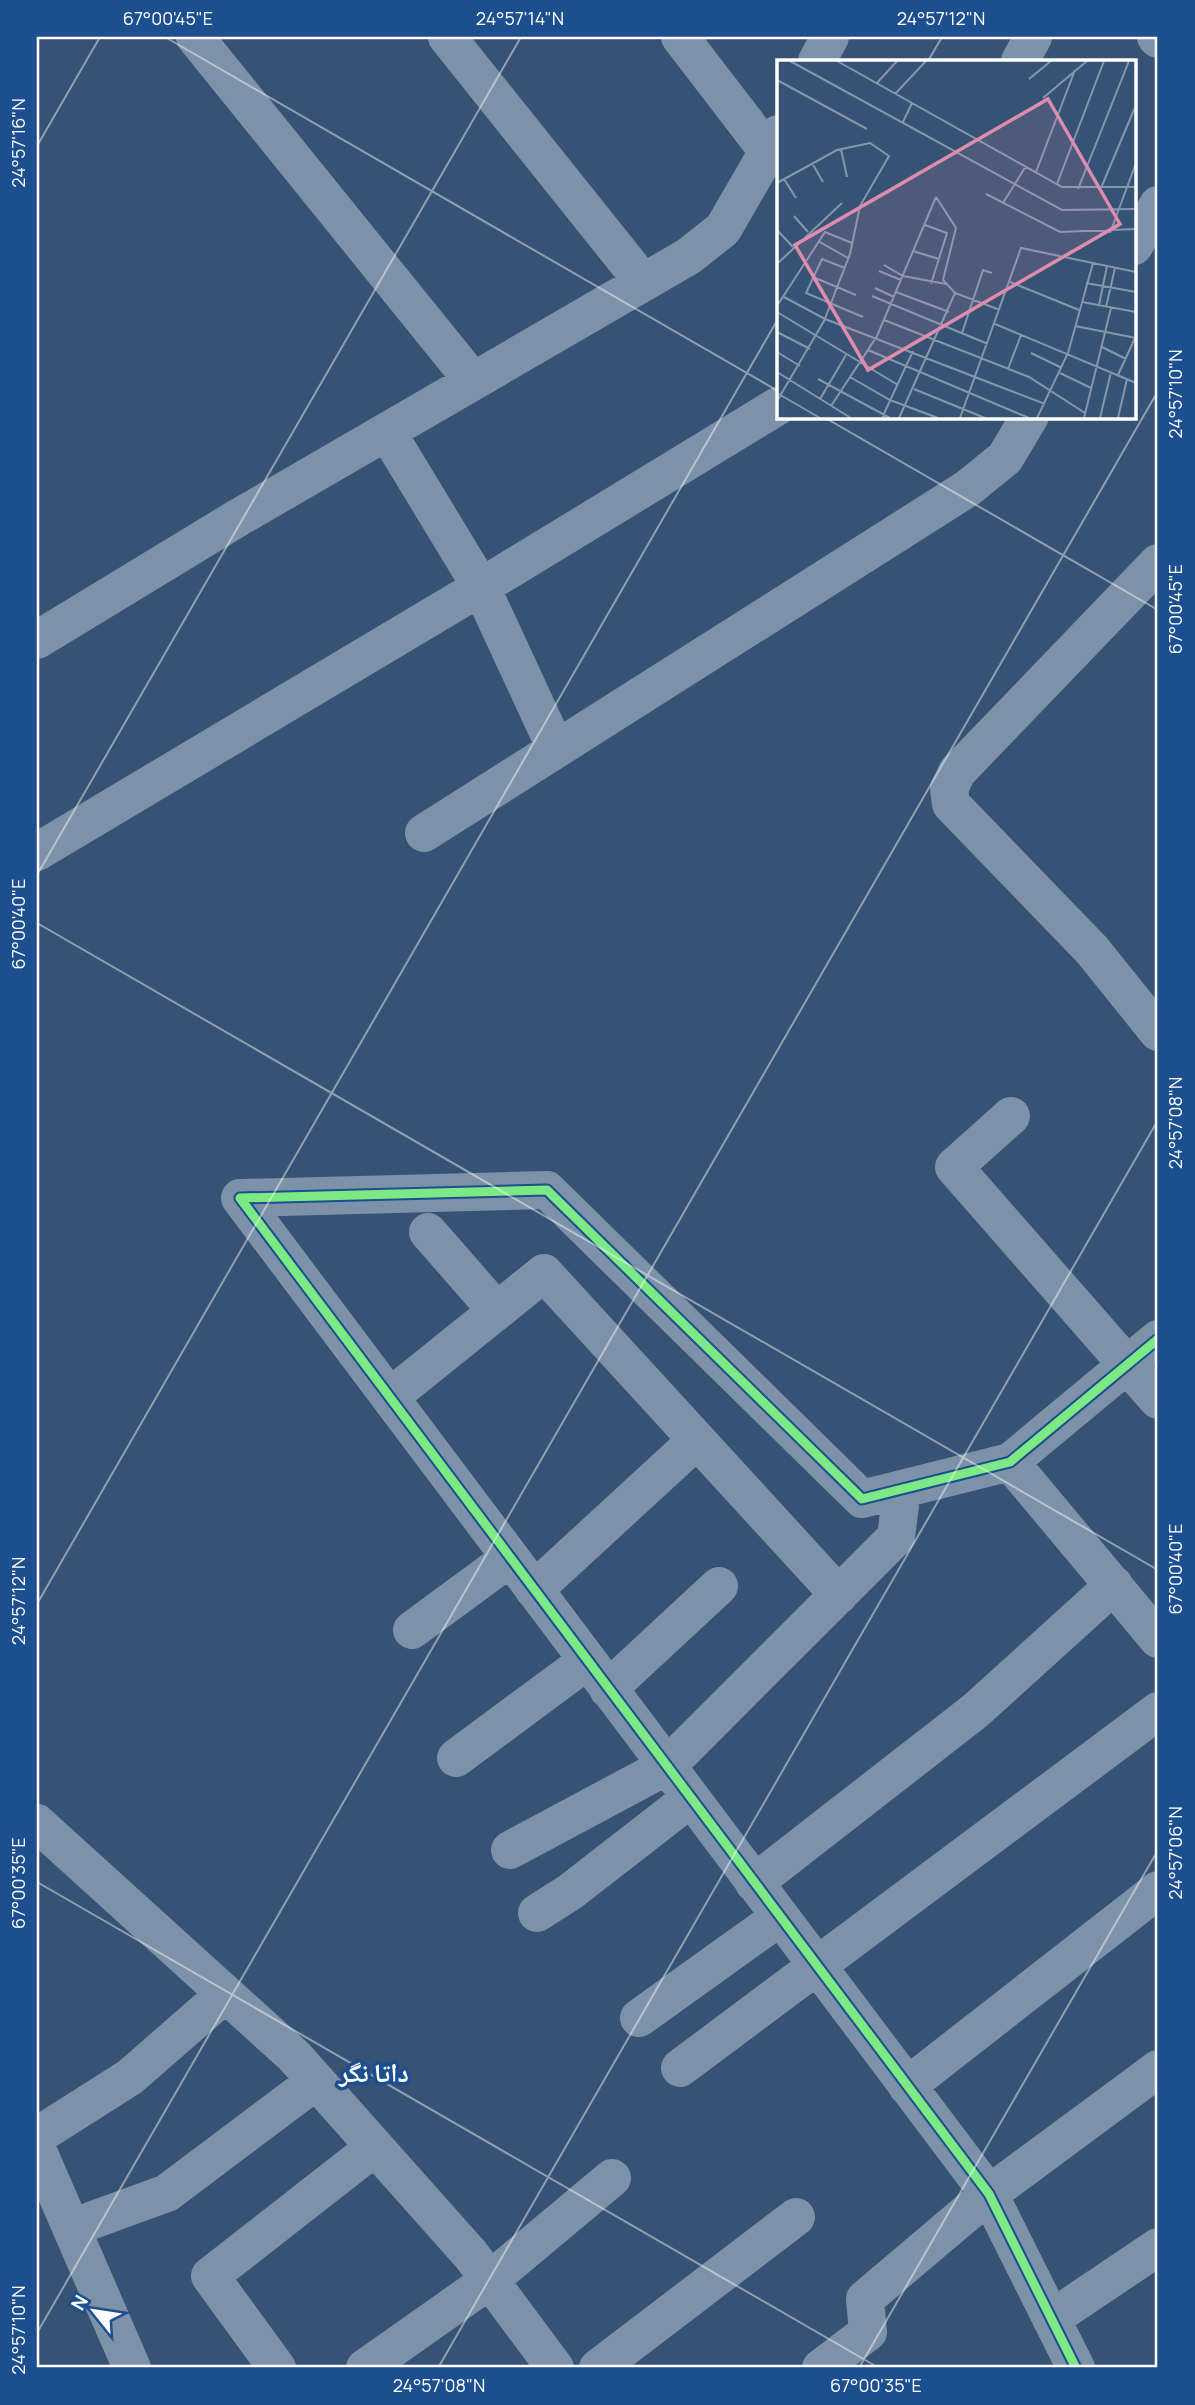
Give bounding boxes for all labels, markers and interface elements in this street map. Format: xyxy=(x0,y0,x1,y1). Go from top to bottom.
text: 67°00'45"E xyxy=(123,6,213,30)
text: 24°57'14"N xyxy=(476,6,564,30)
text: 24°57'12"N xyxy=(897,6,985,30)
inset map xyxy=(777,60,1136,418)
text: 24°57'16"N xyxy=(6,98,30,188)
text: 24°57'10"N xyxy=(1163,349,1187,439)
text: 67°00'45"E xyxy=(1163,564,1187,654)
text: 67°00'40"E xyxy=(6,879,30,969)
text: 24°57'08"N xyxy=(1163,1077,1187,1169)
text: 67°00'40"E xyxy=(1163,1524,1187,1614)
text: 24°57'12"N xyxy=(6,1557,30,1645)
text: 24°57'06"N xyxy=(1163,1806,1187,1900)
text: 67°00'35"E xyxy=(6,1837,30,1929)
district label: داتا نگر xyxy=(338,2054,409,2090)
north arrow xyxy=(60,2276,130,2346)
text: 24°57'10"N xyxy=(6,2285,30,2375)
text: N xyxy=(65,2290,94,2315)
text: 24°57'08"N xyxy=(393,2373,485,2397)
text: 67°00'35"E xyxy=(830,2373,922,2397)

